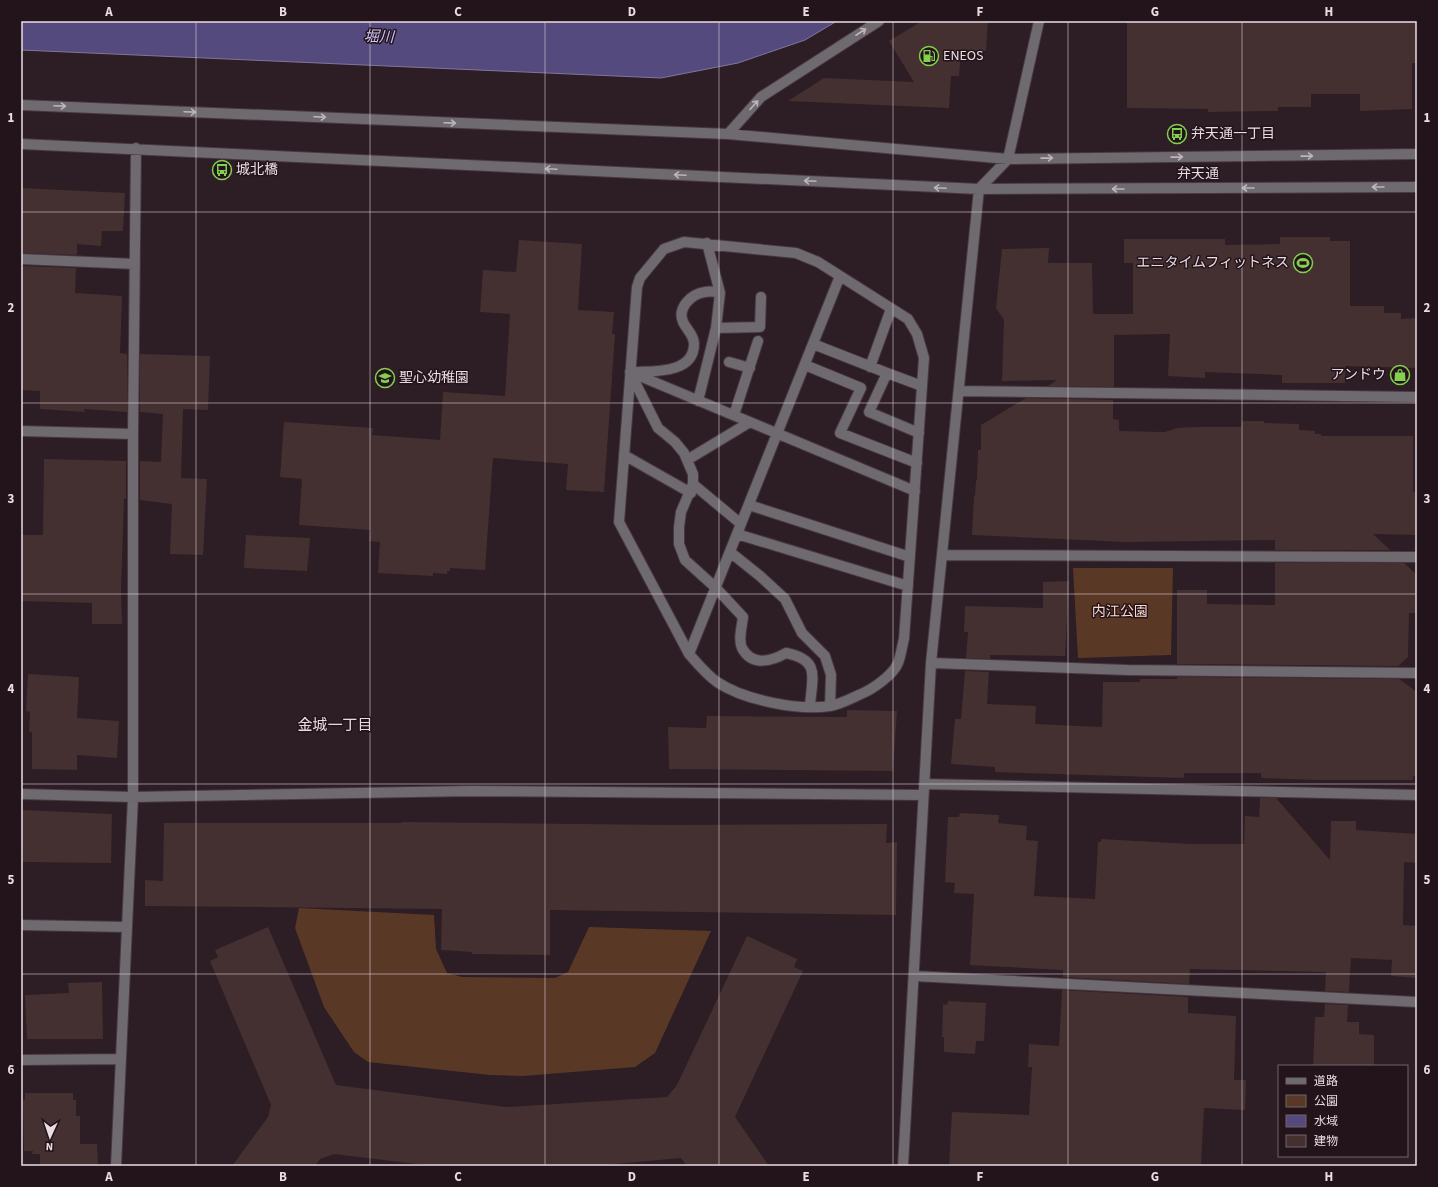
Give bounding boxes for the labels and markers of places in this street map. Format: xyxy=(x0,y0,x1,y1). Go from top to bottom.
fuel station icon: ENEOS xyxy=(918,45,940,67)
place label: ENEOS xyxy=(943,46,984,66)
bus stop icon: 弁天通一丁目 xyxy=(1166,123,1188,145)
place label: 弁天通一丁目 xyxy=(1191,124,1275,144)
bus stop icon: 城北橋 xyxy=(211,159,233,181)
place label: 城北橋 xyxy=(236,160,278,180)
sports icon: エニタイムフィットネス xyxy=(1292,252,1314,274)
place label: エニタイムフィットネス xyxy=(1136,253,1289,273)
shop icon: アンドウ xyxy=(1389,364,1411,386)
place label: アンドウ xyxy=(1331,365,1386,385)
school or university icon: 聖心幼稚園 xyxy=(374,367,396,389)
place label: 聖心幼稚園 xyxy=(399,368,469,388)

